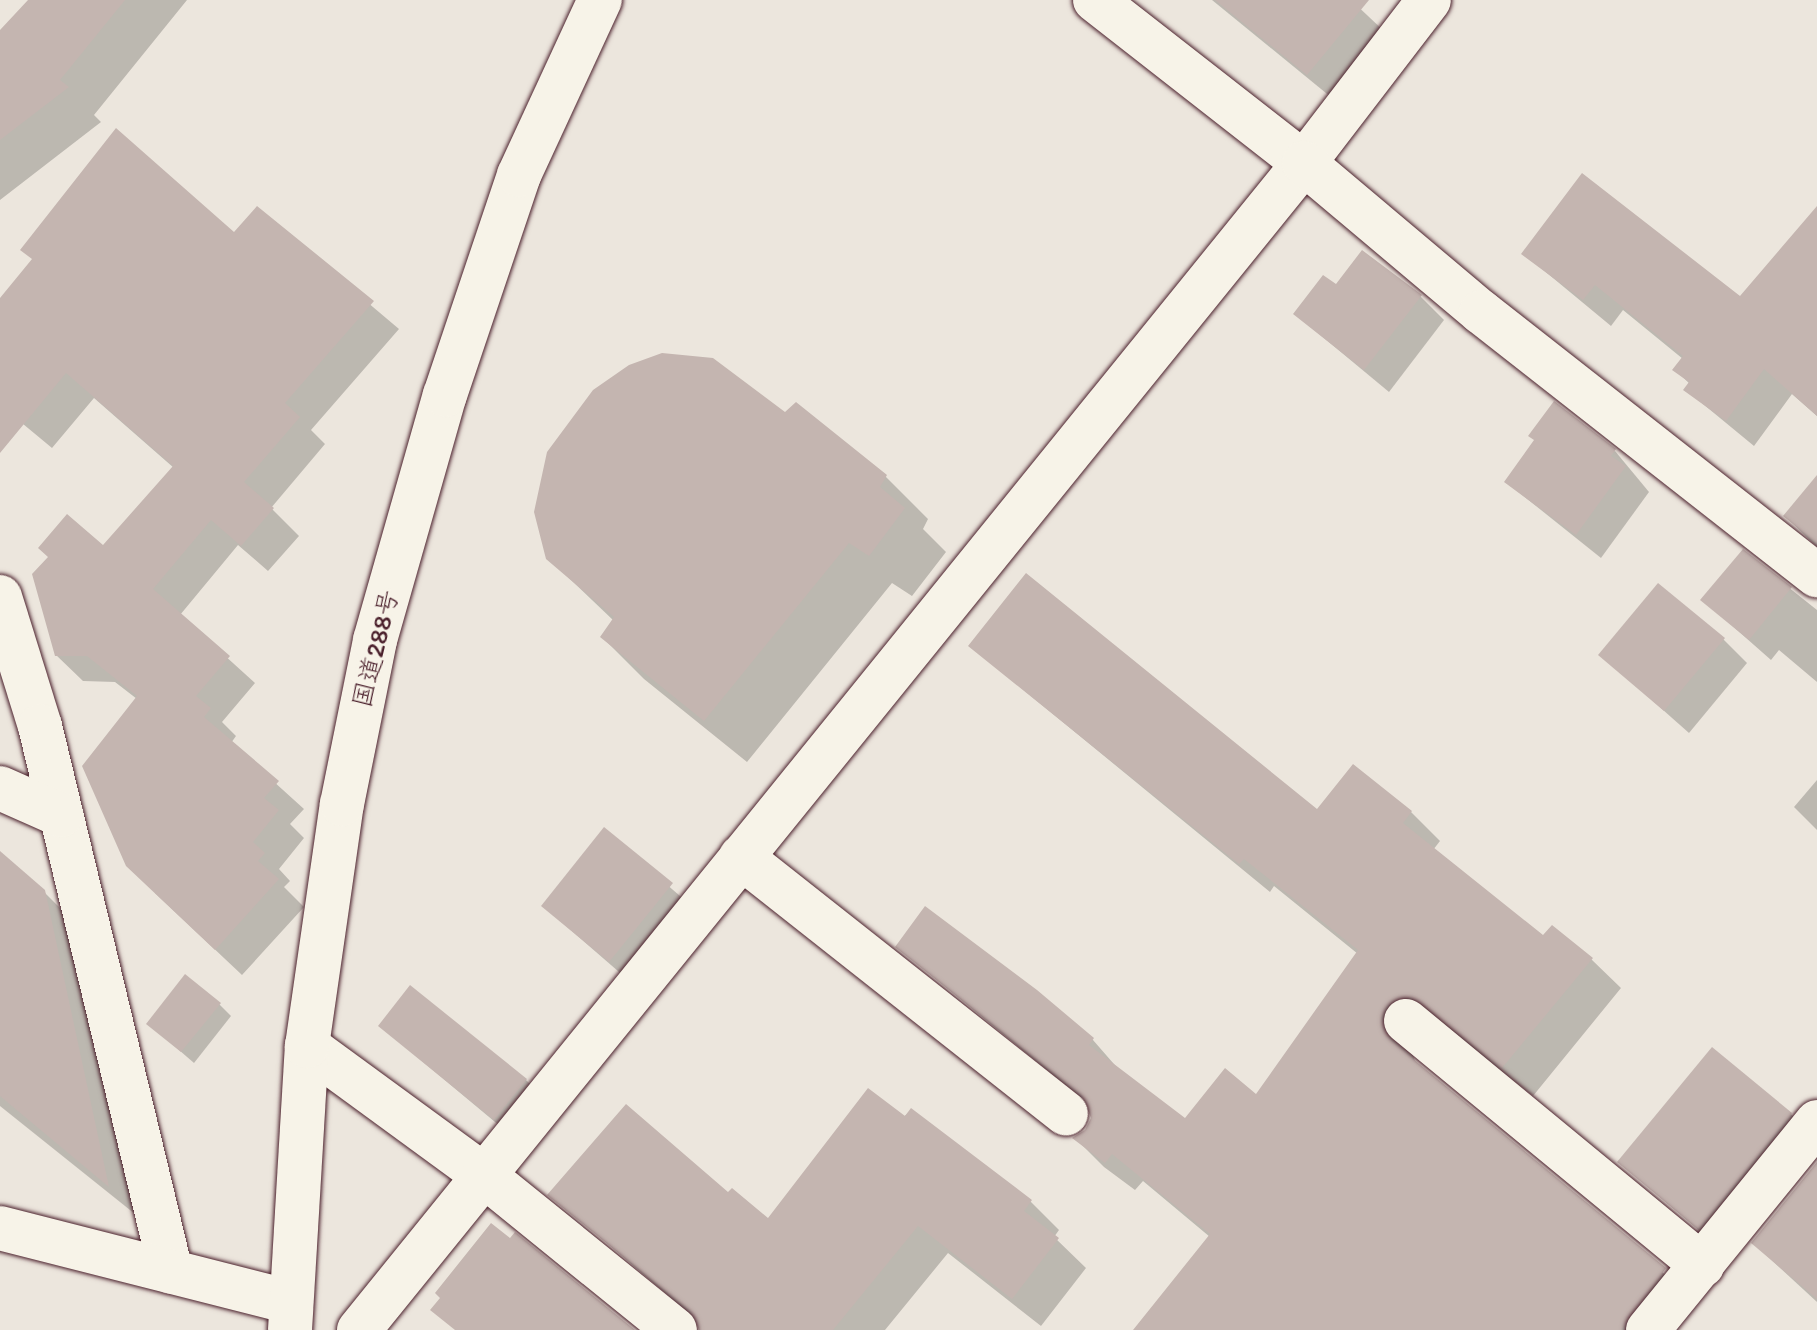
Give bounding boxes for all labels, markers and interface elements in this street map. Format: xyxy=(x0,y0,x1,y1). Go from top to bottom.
street label: 国道288号 xyxy=(346,587,406,711)

